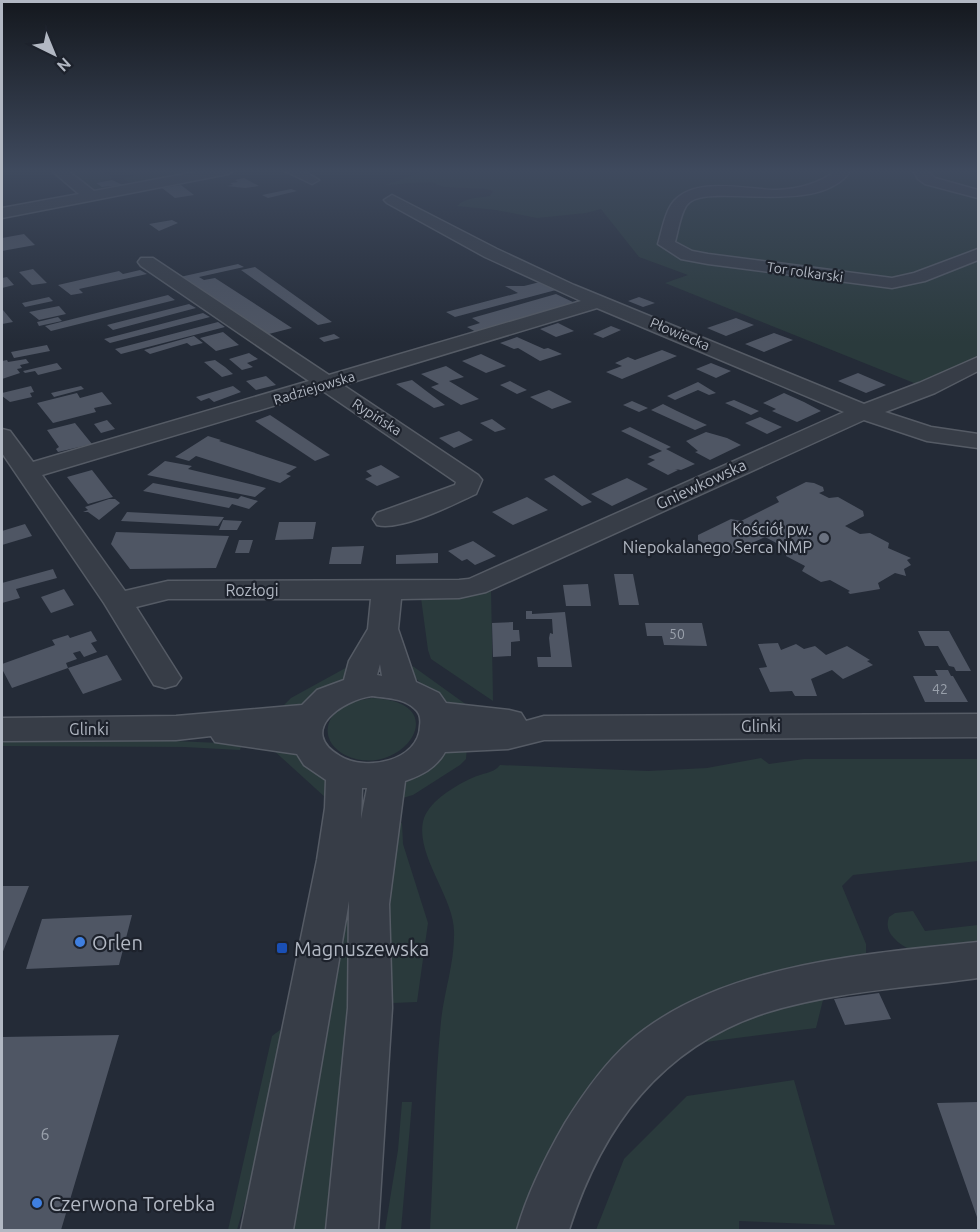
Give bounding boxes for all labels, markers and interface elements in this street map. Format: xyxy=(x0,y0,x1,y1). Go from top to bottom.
north arrow xyxy=(24,24,84,84)
text: N xyxy=(54,54,75,76)
street label: Tor rolkarski xyxy=(766,259,844,285)
street label: Płowiecka xyxy=(648,314,712,354)
street label: Radziejowska xyxy=(271,368,357,408)
street label: Rypińska xyxy=(349,395,405,439)
street label: Gniewkowska xyxy=(653,455,749,513)
place label: Kościół pw. Niepokalanego Serca NMP xyxy=(623,520,812,556)
marker: Kościół pw. Niepokalanego Serca NMP xyxy=(817,531,831,545)
street label: Rozłogi xyxy=(225,581,279,599)
house number: 50 xyxy=(669,626,685,642)
house number: 42 xyxy=(932,681,948,697)
street label: Glinki xyxy=(741,717,781,735)
street label: Glinki xyxy=(69,720,109,738)
place label: Orlen xyxy=(92,931,143,954)
marker: Orlen xyxy=(73,935,87,949)
place label: Magnuszewska xyxy=(294,937,429,960)
marker: Magnuszewska xyxy=(275,941,289,955)
house number: 6 xyxy=(40,1125,50,1143)
place label: Czerwona Torebka xyxy=(49,1192,215,1215)
marker: Czerwona Torebka xyxy=(30,1196,44,1210)

